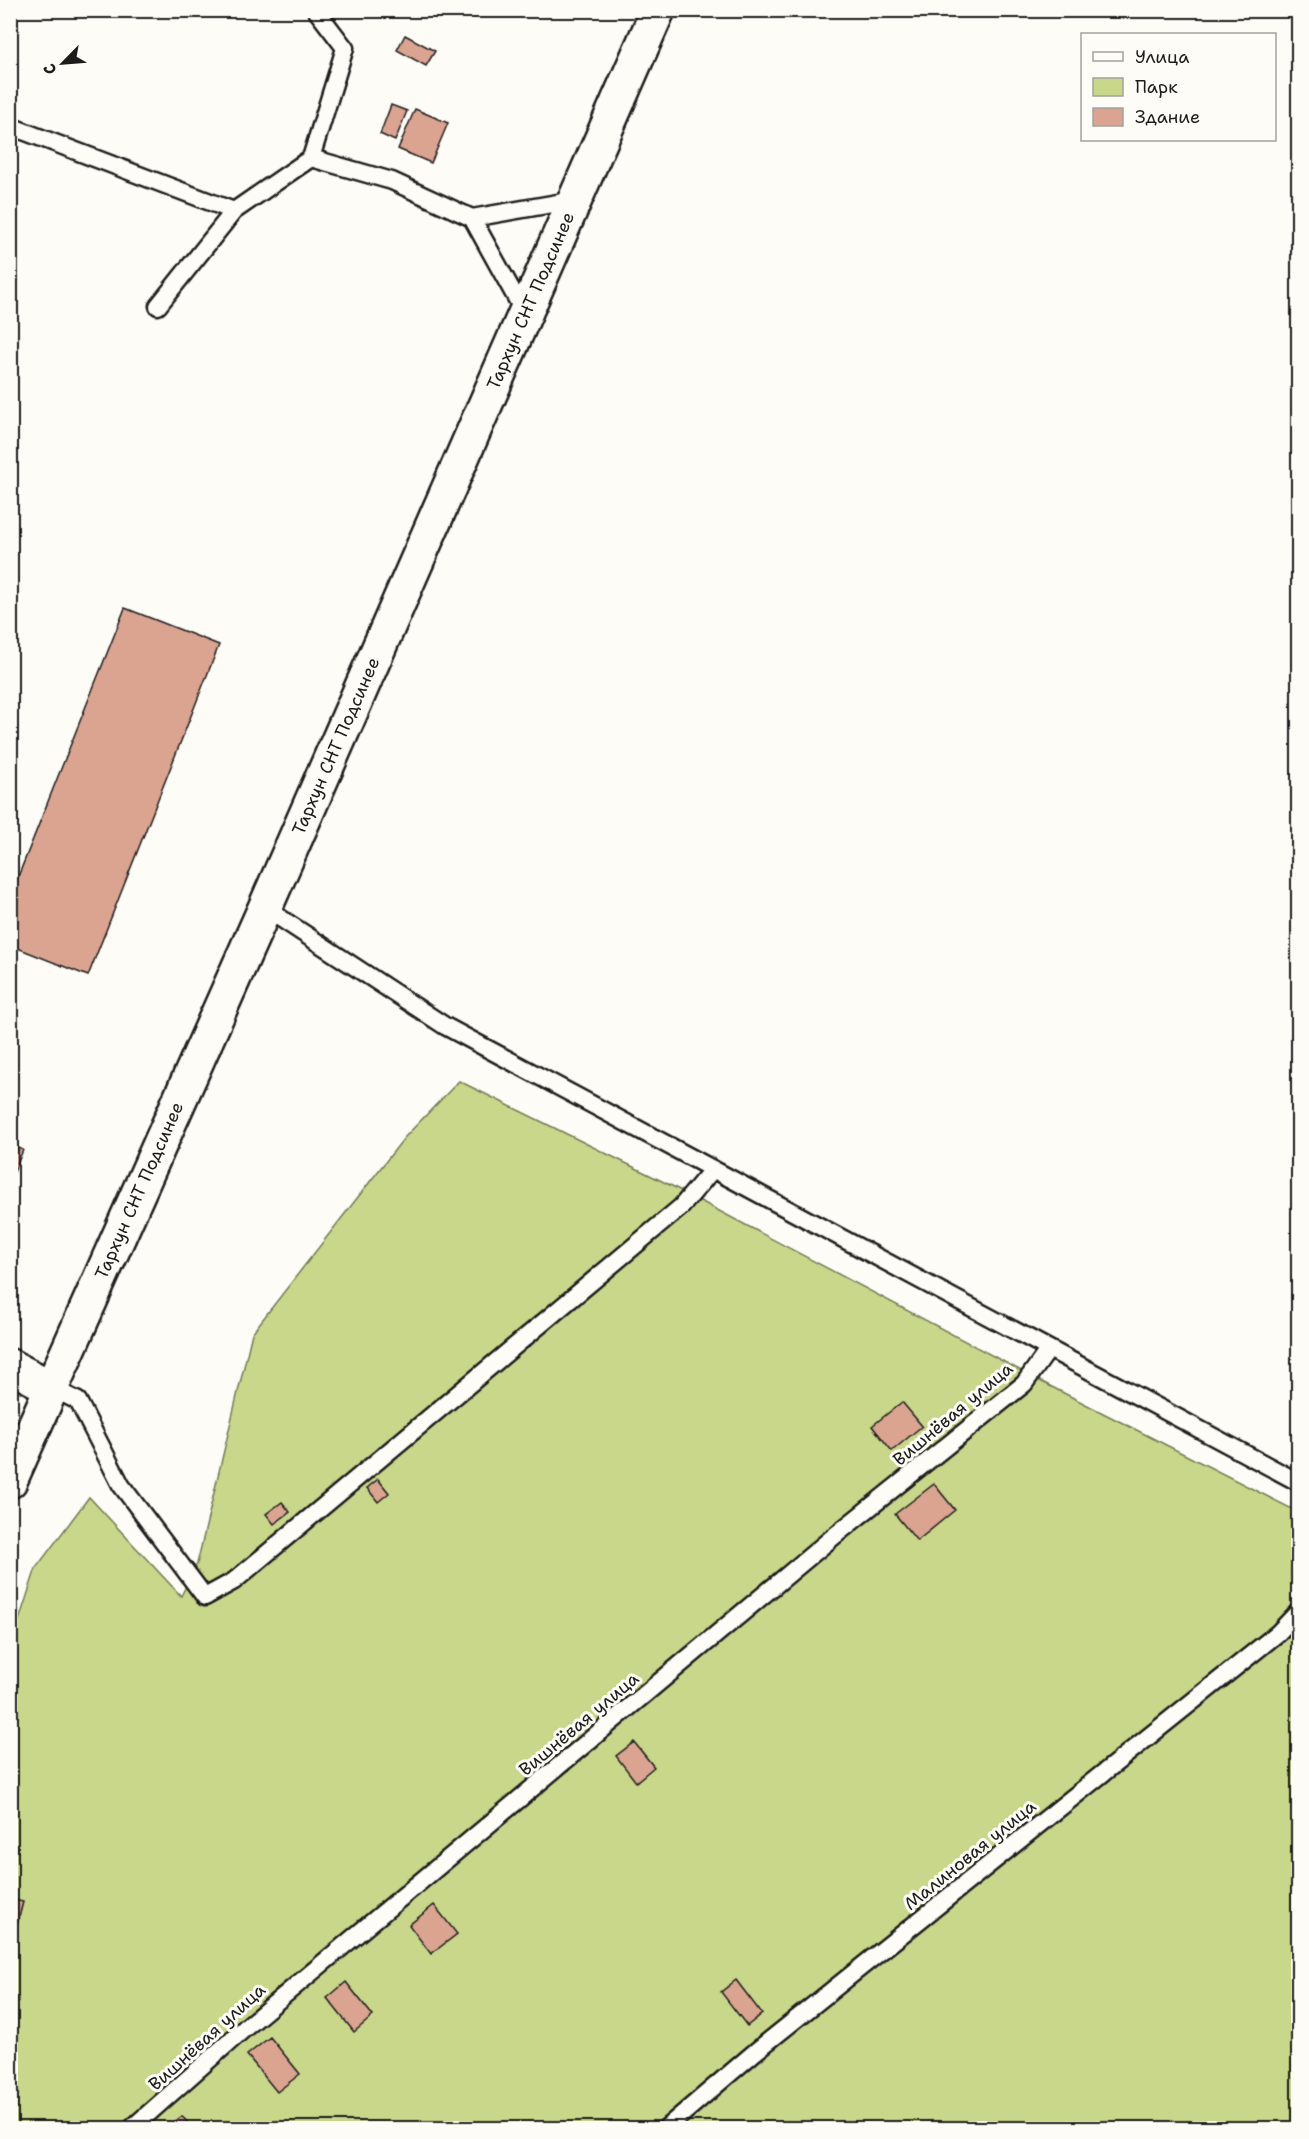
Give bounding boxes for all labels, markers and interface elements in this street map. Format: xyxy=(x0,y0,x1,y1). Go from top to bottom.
north arrow xyxy=(33,33,93,93)
legend xyxy=(1081,33,1276,141)
text: Улица xyxy=(1135,45,1189,69)
text: С xyxy=(38,60,61,78)
text: Парк xyxy=(1135,75,1178,99)
text: Здание xyxy=(1135,105,1200,129)
street label: Тархун СНТ Подсинее xyxy=(481,208,580,393)
street label: Тархун СНТ Подсинее xyxy=(286,653,385,839)
street label: Тархун СНТ Подсинее xyxy=(89,1098,189,1283)
street label: Вишнёвая улица xyxy=(888,1357,1018,1471)
street label: Вишнёвая улица xyxy=(514,1667,644,1781)
street label: Малиновая улица xyxy=(899,1794,1041,1916)
street label: Вишнёвая улица xyxy=(143,1978,271,2096)

